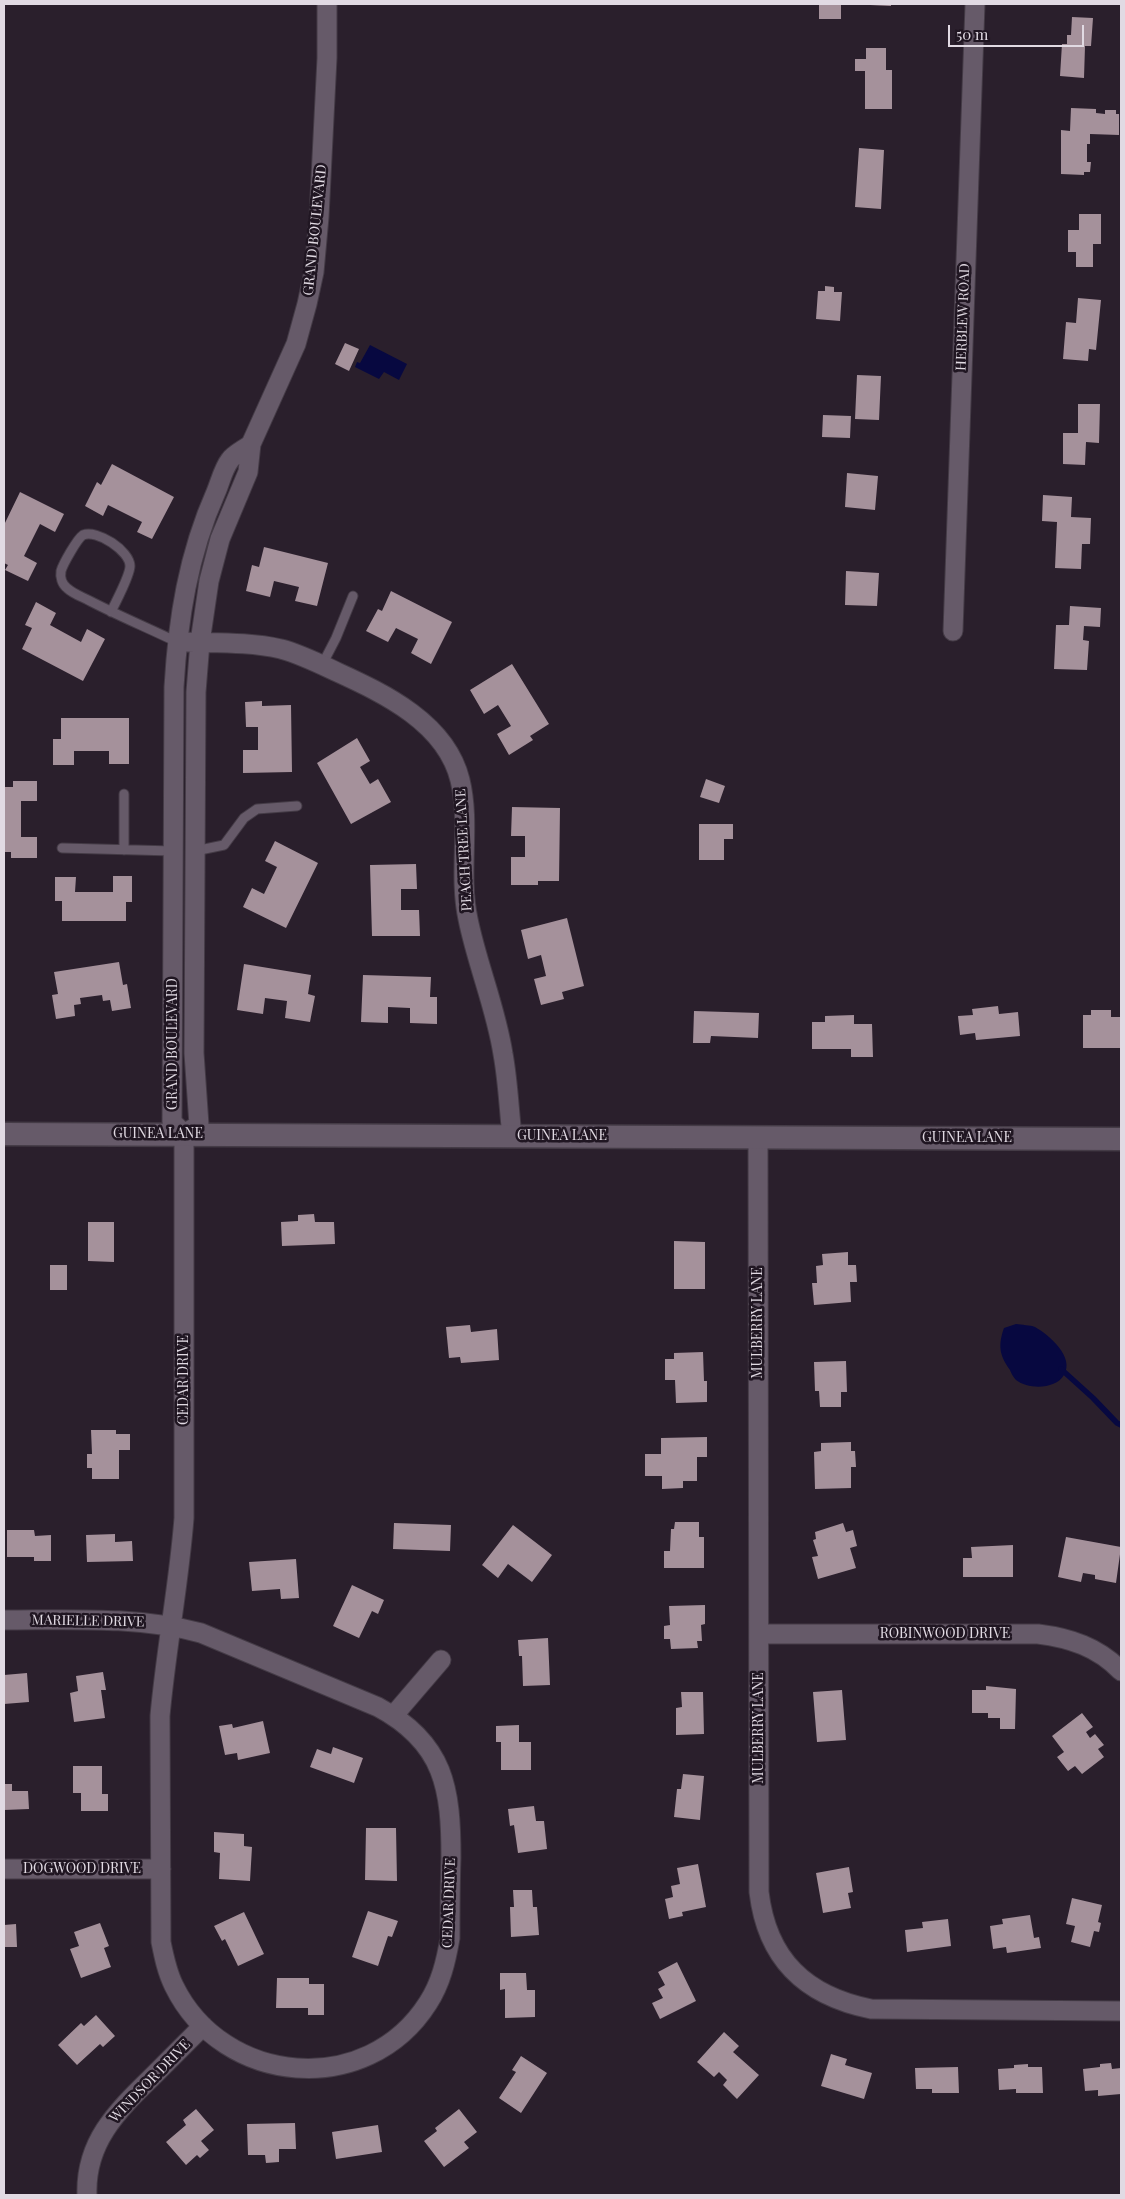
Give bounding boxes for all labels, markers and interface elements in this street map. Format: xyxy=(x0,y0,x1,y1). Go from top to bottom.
scale bar xyxy=(950,15,1086,47)
text: 50 m xyxy=(956,24,988,44)
street label: GRAND BOULEVARD xyxy=(300,164,330,296)
street label: HERBLEW ROAD xyxy=(953,263,973,371)
street label: PEACH TREE LANE xyxy=(452,788,476,912)
street label: GRAND BOULEVARD xyxy=(165,978,181,1110)
street label: GUINEA LANE xyxy=(113,1126,203,1142)
street label: GUINEA LANE xyxy=(517,1128,607,1144)
street label: GUINEA LANE xyxy=(922,1130,1012,1146)
street label: MULBERRY LANE xyxy=(750,1267,766,1379)
street label: CEDAR DRIVE xyxy=(176,1335,192,1425)
street label: MARIELLE DRIVE xyxy=(32,1612,144,1630)
street label: ROBINWOOD DRIVE xyxy=(880,1626,1010,1642)
street label: MULBERRY LANE xyxy=(751,1672,767,1784)
street label: CEDAR DRIVE xyxy=(439,1858,459,1948)
street label: DOGWOOD DRIVE xyxy=(23,1861,141,1877)
street label: WINDSOR DRIVE xyxy=(106,2036,194,2126)

